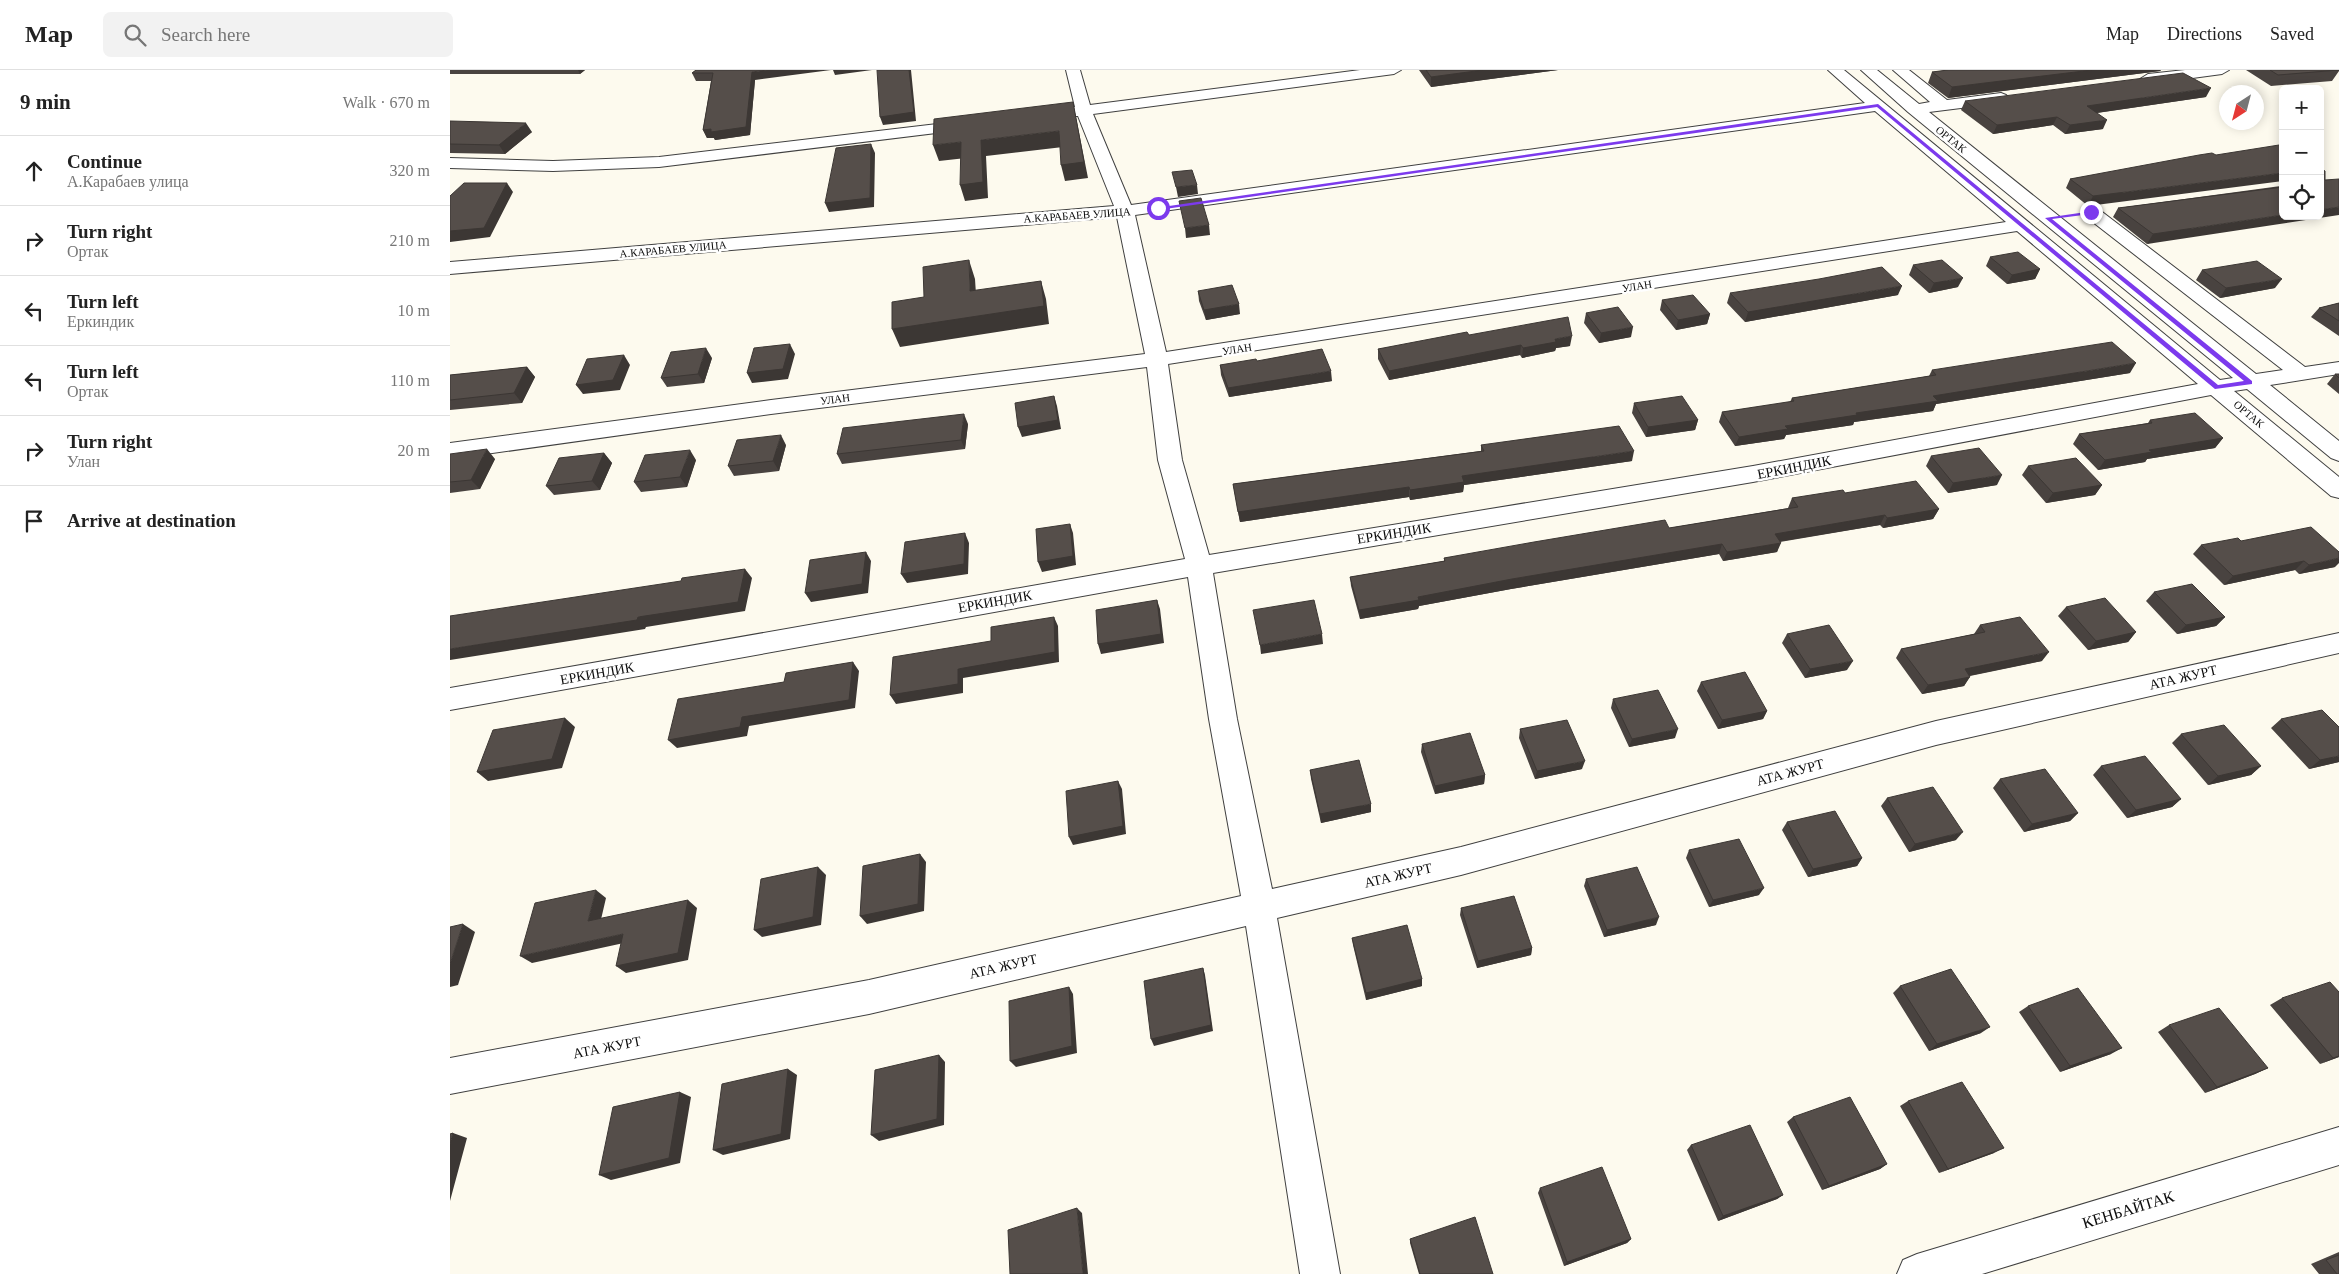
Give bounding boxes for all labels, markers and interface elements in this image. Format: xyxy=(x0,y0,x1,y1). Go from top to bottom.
search box xyxy=(103,12,453,57)
text: Map xyxy=(25,21,73,47)
icon: search xyxy=(121,21,149,49)
text: Search here xyxy=(161,24,250,45)
text: Map xyxy=(2106,24,2139,44)
text: Directions xyxy=(2167,24,2242,44)
text: Saved xyxy=(2270,24,2314,44)
north arrow xyxy=(2219,85,2264,130)
map controls xyxy=(2279,85,2324,220)
button: + xyxy=(2279,85,2324,130)
text: 9 min xyxy=(20,90,71,114)
text: Walk · 670 m xyxy=(343,94,430,111)
street label: ОРТАК xyxy=(1933,123,1969,155)
button: − xyxy=(2279,130,2324,175)
text: Continue xyxy=(67,151,142,172)
icon: ahead xyxy=(20,157,48,185)
text: 320 m xyxy=(390,162,430,179)
text: А.Карабаев улица xyxy=(67,173,189,190)
button: locate xyxy=(2279,175,2324,220)
route start xyxy=(1147,197,1170,220)
route end xyxy=(2080,201,2103,224)
street label: А.КАРАБАЕВ УЛИЦА xyxy=(1023,205,1131,225)
text: Turn right xyxy=(67,221,152,242)
icon: right xyxy=(20,227,48,255)
text: 210 m xyxy=(390,232,430,249)
street label: А.КАРАБАЕВ УЛИЦА xyxy=(619,238,727,260)
text: Ортак xyxy=(67,243,108,260)
street label: УЛАН xyxy=(1621,278,1653,294)
text: Turn left xyxy=(67,291,139,312)
icon: left xyxy=(20,297,48,325)
text: 10 m xyxy=(398,302,430,319)
text: Еркиндик xyxy=(67,313,134,330)
street label: УЛАН xyxy=(1221,341,1253,357)
text: Turn left xyxy=(67,361,139,382)
icon: left xyxy=(20,367,48,395)
text: 110 m xyxy=(390,372,430,389)
text: Ортак xyxy=(67,383,108,400)
street label: УЛАН xyxy=(819,391,851,407)
street label: ОРТАК xyxy=(2231,398,2267,430)
text: Turn right xyxy=(67,431,152,452)
icon: right xyxy=(20,437,48,465)
text: 20 m xyxy=(398,442,430,459)
text: Улан xyxy=(67,453,100,470)
street label: ЕРКИНДИК xyxy=(1756,453,1833,482)
icon: arrive xyxy=(20,507,48,535)
text: Arrive at destination xyxy=(67,510,236,531)
street label: ЕРКИНДИК xyxy=(1356,520,1433,547)
street label: ЕРКИНДИК xyxy=(957,587,1034,615)
street label: ЕРКИНДИК xyxy=(559,659,636,687)
street label: АТА ЖУРТ xyxy=(2148,662,2219,693)
street label: АТА ЖУРТ xyxy=(1755,756,1826,789)
street label: АТА ЖУРТ xyxy=(1363,860,1434,891)
street label: АТА ЖУРТ xyxy=(968,951,1039,982)
street label: АТА ЖУРТ xyxy=(572,1033,643,1061)
street label: КЕНБАЙТАК xyxy=(2080,1186,2177,1232)

